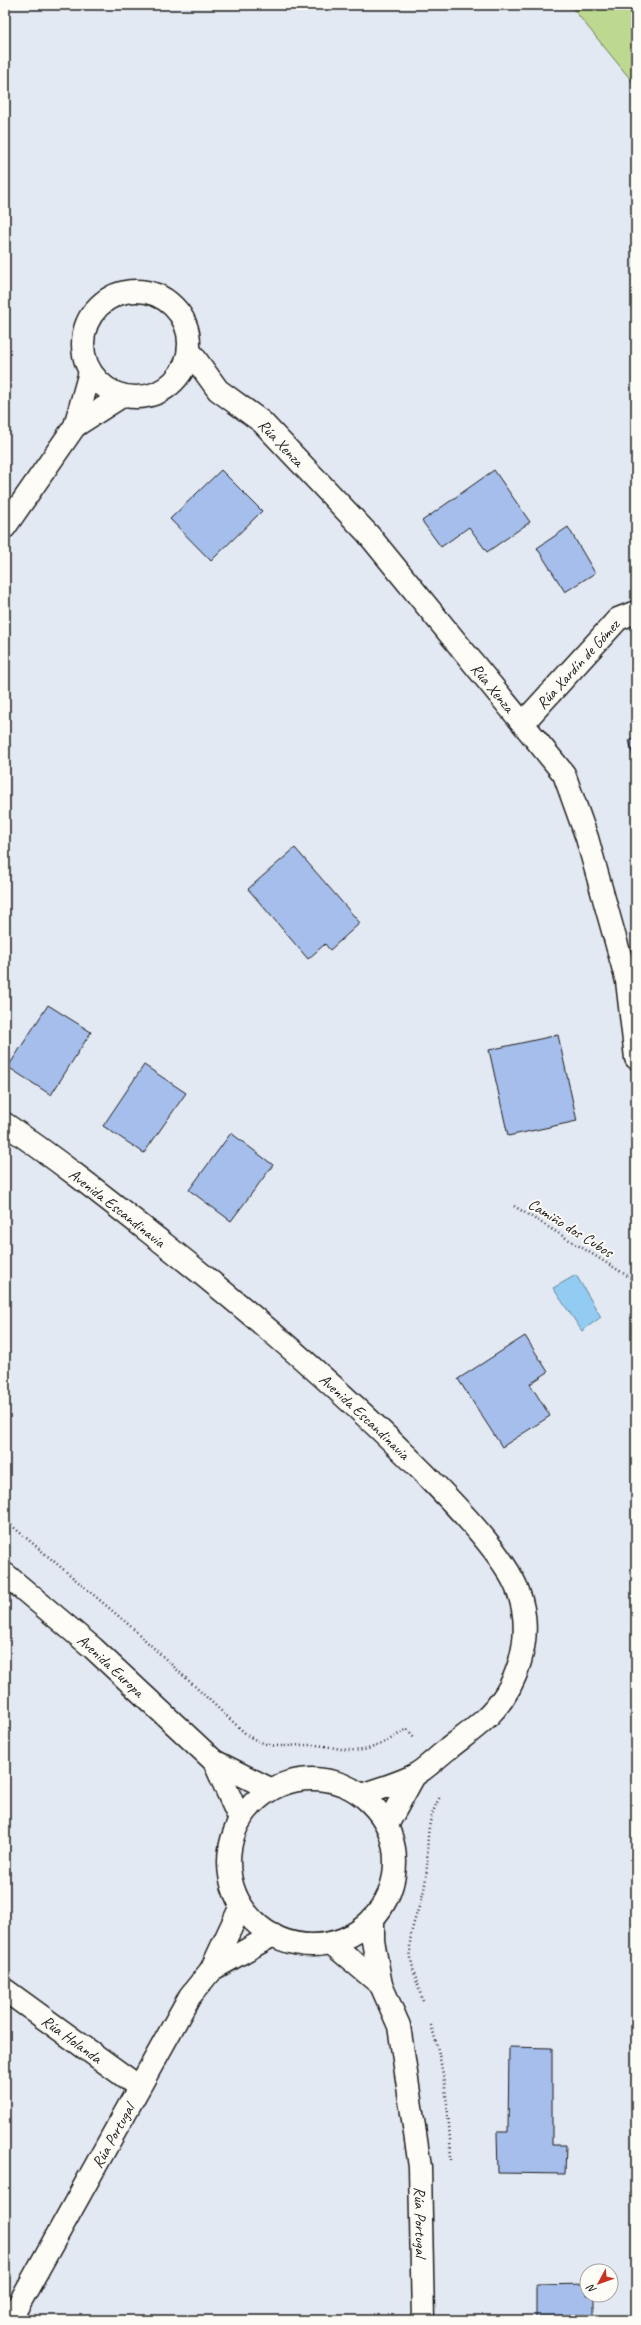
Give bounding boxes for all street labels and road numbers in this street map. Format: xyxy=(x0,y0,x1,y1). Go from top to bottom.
street label: Rúa Xenza xyxy=(254,415,309,472)
street label: Rúa Xardín de Gómez xyxy=(532,614,625,713)
street label: Rúa Xenza xyxy=(466,659,519,718)
street label: Avenida Escandinavia xyxy=(65,1164,170,1253)
street label: Camiño dos Cubos xyxy=(524,1194,618,1263)
street label: Avenida Escandinavia xyxy=(315,1370,415,1465)
street label: Avenida Europa xyxy=(73,1630,149,1703)
street label: Rúa Holanda xyxy=(37,2011,107,2069)
street label: Rúa Portugal xyxy=(88,2098,141,2172)
street label: Rúa Portugal xyxy=(409,2187,431,2261)

